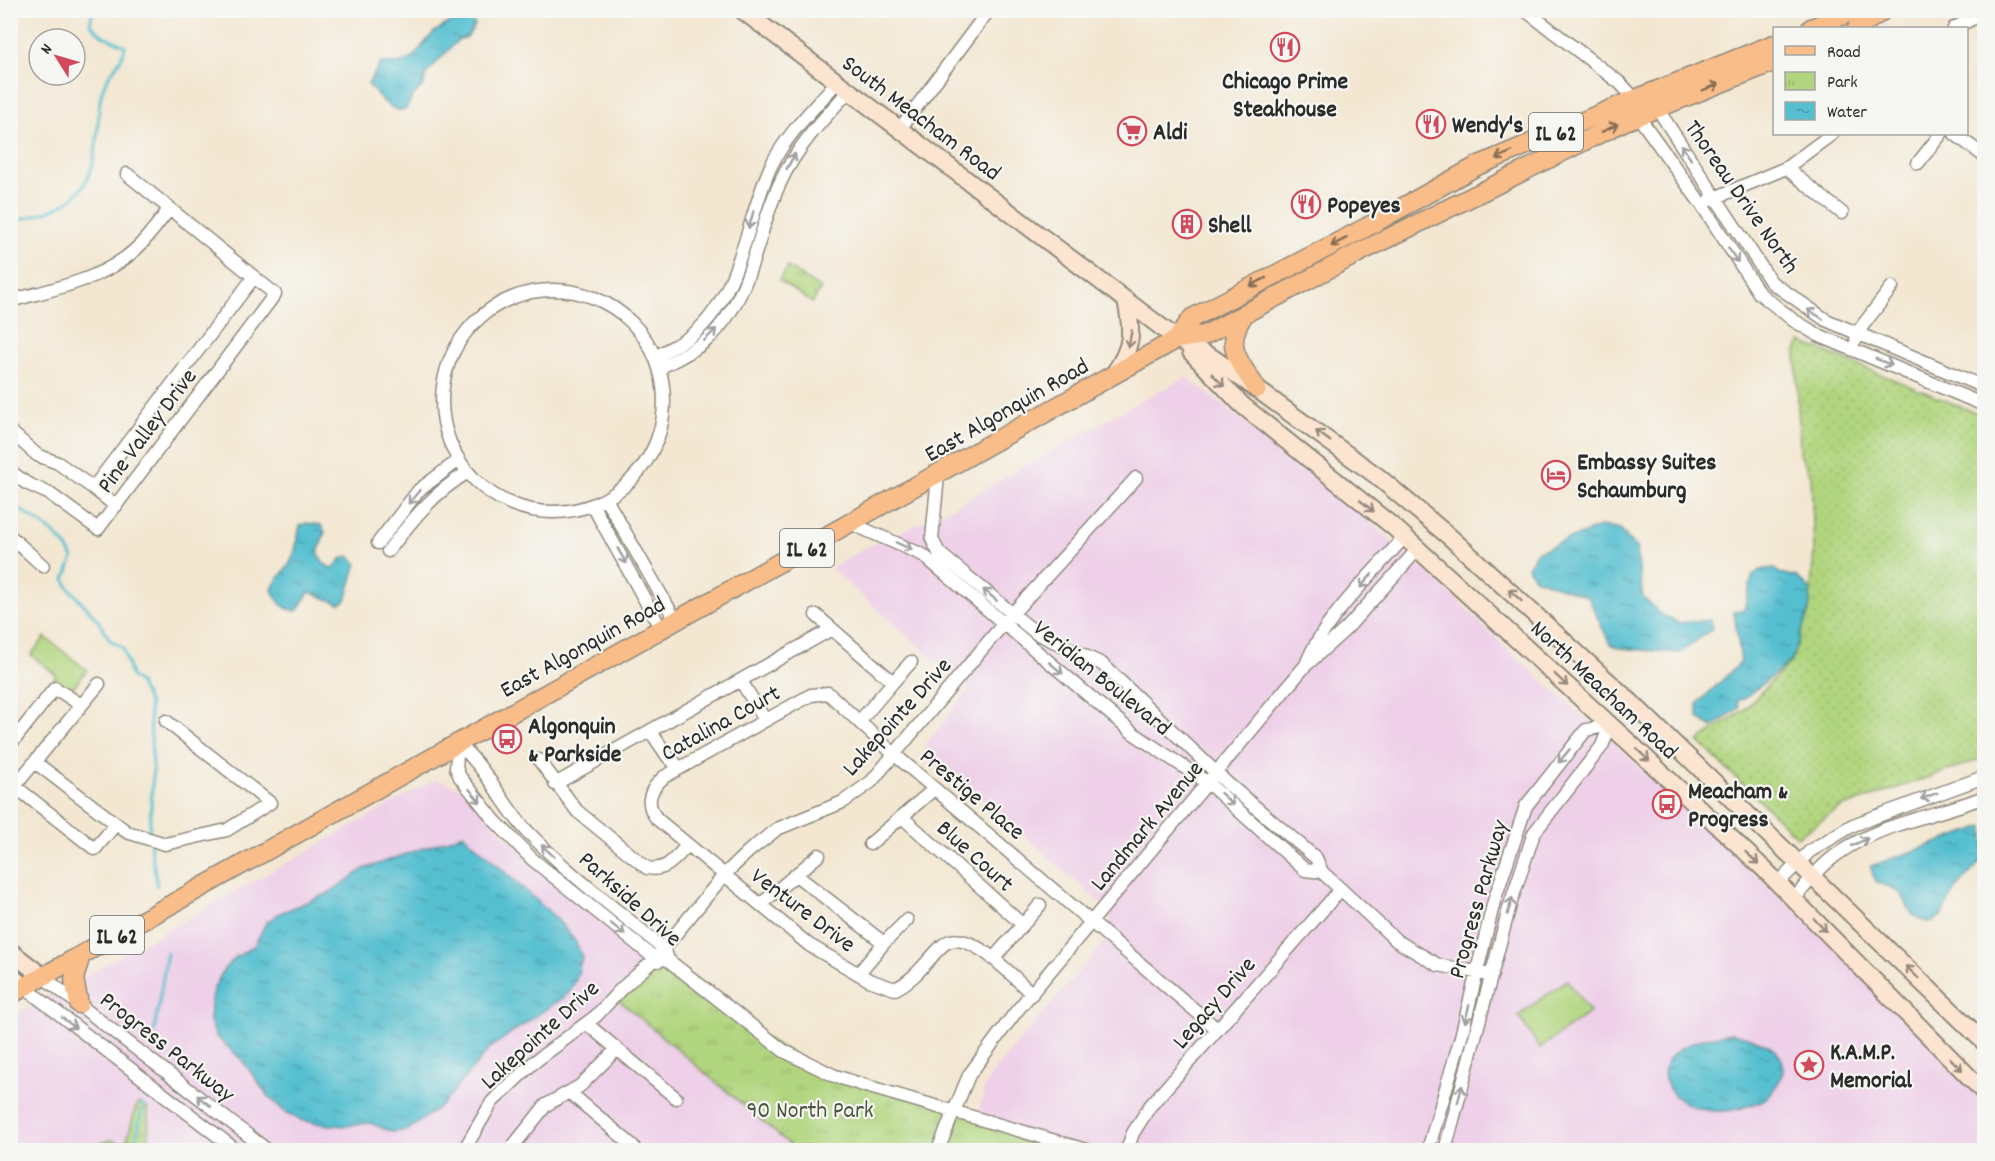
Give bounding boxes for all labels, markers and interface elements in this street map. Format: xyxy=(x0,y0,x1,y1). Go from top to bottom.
north arrow xyxy=(27,27,87,87)
legend xyxy=(1773,27,1968,135)
restaurant icon: Chicago Prime Steakhouse xyxy=(1269,31,1301,63)
text: N xyxy=(35,39,59,60)
text: Road xyxy=(1827,41,1861,66)
street label: South Meacham Road xyxy=(833,48,1007,191)
place label: Chicago Prime Steakhouse xyxy=(1222,66,1348,128)
text: Park xyxy=(1827,71,1858,96)
one-way arrow xyxy=(1701,81,1720,92)
text: Water xyxy=(1827,101,1867,126)
restaurant icon: Wendy's xyxy=(1415,108,1447,140)
place label: Wendy's xyxy=(1452,110,1523,144)
road number: IL 62 xyxy=(1529,113,1583,151)
street label: Thoreau Drive North xyxy=(1675,114,1806,282)
supermarket icon: Aldi xyxy=(1116,115,1148,147)
place label: Aldi xyxy=(1153,117,1188,151)
one-way arrow xyxy=(1601,122,1619,133)
one-way arrow xyxy=(1680,145,1692,161)
one-way arrow xyxy=(1495,150,1513,161)
one-way arrow xyxy=(786,153,798,170)
restaurant icon: Popeyes xyxy=(1290,188,1322,220)
place label: Popeyes xyxy=(1327,190,1401,224)
building icon: Shell xyxy=(1171,208,1203,240)
one-way arrow xyxy=(745,210,756,229)
place label: Shell xyxy=(1208,210,1252,244)
one-way arrow xyxy=(1330,236,1348,248)
one-way arrow xyxy=(1727,246,1739,263)
one-way arrow xyxy=(1249,277,1267,289)
one-way arrow xyxy=(1807,308,1824,320)
one-way arrow xyxy=(702,328,717,343)
one-way arrow xyxy=(1124,329,1135,349)
street label: East Algonquin Road xyxy=(919,351,1096,472)
one-way arrow xyxy=(1874,357,1892,368)
street label: Pine Valley Drive xyxy=(90,362,207,501)
one-way arrow xyxy=(1211,373,1226,388)
one-way arrow xyxy=(1315,430,1331,442)
place label: Embassy Suites Schaumburg xyxy=(1577,447,1716,509)
hotel icon: Embassy Suites Schaumburg xyxy=(1540,459,1572,491)
one-way arrow xyxy=(408,489,421,505)
one-way arrow xyxy=(1359,499,1375,512)
road number: IL 62 xyxy=(780,529,834,567)
one-way arrow xyxy=(895,541,913,553)
one-way arrow xyxy=(617,547,629,564)
one-way arrow xyxy=(1359,573,1373,588)
one-way arrow xyxy=(1508,588,1523,602)
street label: East Algonquin Road xyxy=(494,589,672,708)
one-way arrow xyxy=(982,589,998,602)
street label: Veridian Boulevard xyxy=(1025,613,1177,746)
street label: North Meacham Road xyxy=(1521,613,1685,769)
street label: Lakepointe Drive xyxy=(835,651,961,785)
one-way arrow xyxy=(1048,661,1064,674)
one-way arrow xyxy=(1553,673,1568,687)
street label: Catalina Court xyxy=(656,678,787,771)
place label: Algonquin & Parkside xyxy=(528,711,622,773)
bus stop icon: Algonquin & Parkside xyxy=(491,723,523,755)
street label: Prestige Place xyxy=(911,741,1031,850)
one-way arrow xyxy=(1557,748,1571,763)
one-way arrow xyxy=(1635,748,1650,762)
street label: Landmark Avenue xyxy=(1084,754,1213,900)
place label: Meacham & Progress xyxy=(1688,776,1788,838)
one-way arrow xyxy=(469,788,482,804)
bus stop icon: Meacham & Progress xyxy=(1651,788,1683,820)
one-way arrow xyxy=(1920,791,1939,802)
one-way arrow xyxy=(1219,792,1234,806)
street label: Blue Court xyxy=(928,813,1020,901)
street label: Progress Parkway xyxy=(1441,815,1519,983)
one-way arrow xyxy=(1850,835,1868,847)
one-way arrow xyxy=(541,844,556,858)
street label: Parkside Drive xyxy=(570,844,688,956)
one-way arrow xyxy=(1744,851,1759,865)
street label: Venture Drive xyxy=(743,861,862,962)
one-way arrow xyxy=(1505,897,1516,916)
road number: IL 62 xyxy=(90,916,144,954)
one-way arrow xyxy=(1812,917,1827,932)
one-way arrow xyxy=(610,922,626,935)
street label: Legacy Drive xyxy=(1165,950,1265,1058)
one-way arrow xyxy=(1905,965,1920,979)
street label: Lakepointe Drive xyxy=(474,973,608,1099)
street label: Progress Parkway xyxy=(91,985,242,1113)
one-way arrow xyxy=(1460,1004,1472,1023)
one-way arrow xyxy=(61,1017,77,1030)
place label: K.A.M.P. Memorial xyxy=(1830,1037,1912,1099)
place icon: K.A.M.P. Memorial xyxy=(1793,1049,1825,1081)
one-way arrow xyxy=(1948,1056,1963,1071)
one-way arrow xyxy=(1455,1085,1466,1104)
one-way arrow xyxy=(197,1095,213,1108)
park label: 90 North Park xyxy=(746,1095,874,1129)

